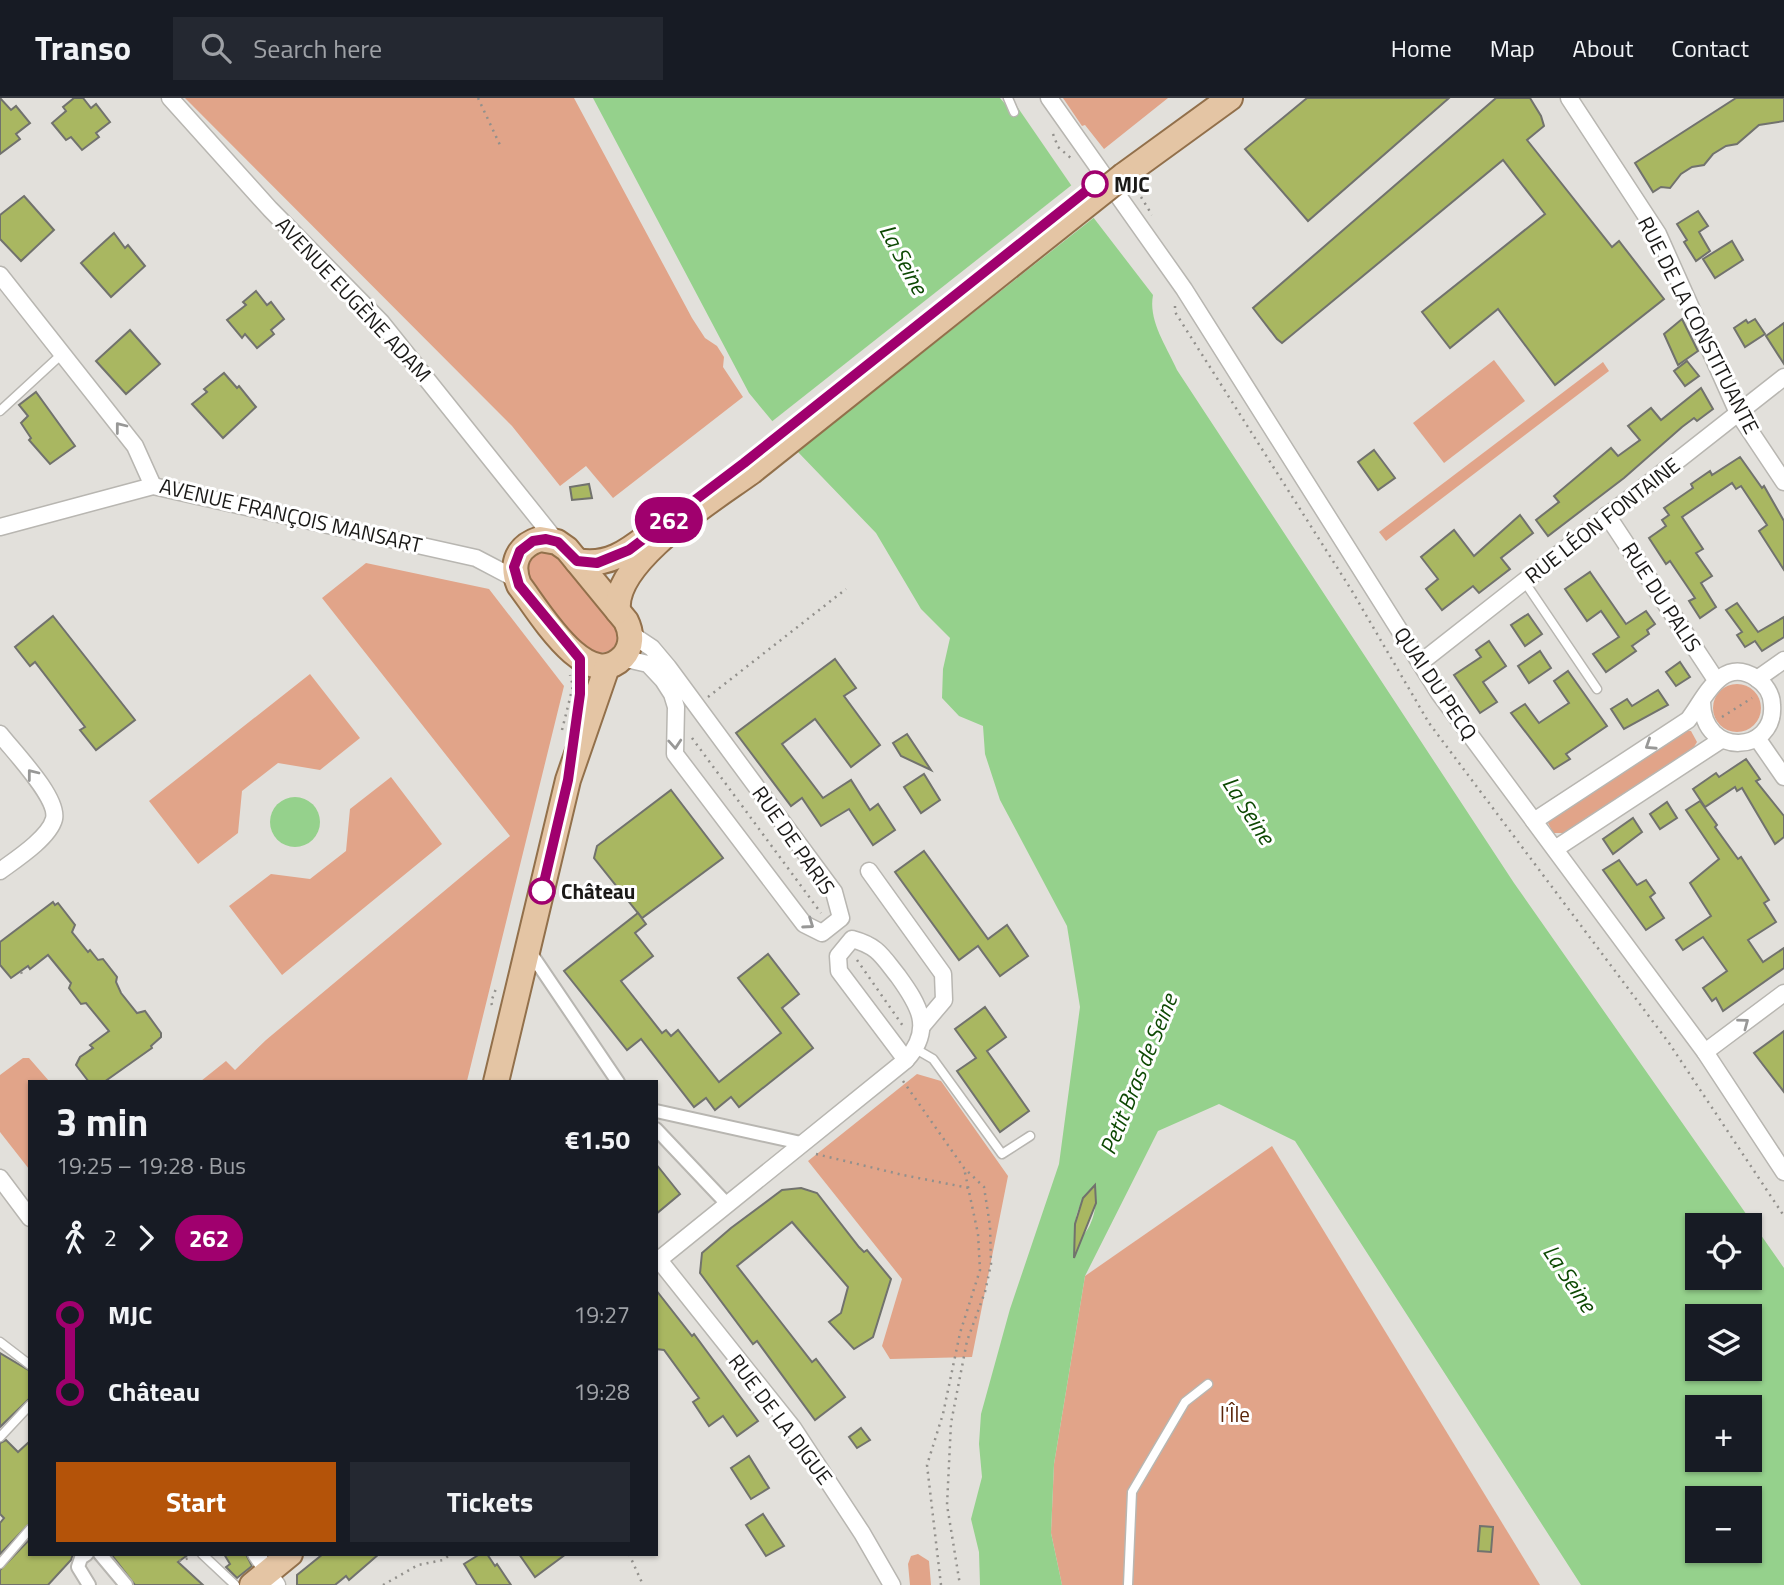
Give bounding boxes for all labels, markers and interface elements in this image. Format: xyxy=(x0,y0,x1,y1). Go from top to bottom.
search box xyxy=(173,17,663,80)
text: Transo xyxy=(35,23,131,73)
icon: search xyxy=(197,29,235,67)
text: Search here xyxy=(253,29,382,68)
text: Home xyxy=(1391,30,1452,66)
text: Map xyxy=(1490,30,1535,66)
text: About xyxy=(1573,30,1633,66)
text: Contact xyxy=(1671,30,1749,66)
place label: MJC xyxy=(1114,168,1150,200)
marker: MJC xyxy=(1082,171,1108,197)
street label: AVENUE EUGÈNE ADAM xyxy=(269,209,439,389)
street label: RUE DE LA CONSTITUANTE xyxy=(1630,211,1768,439)
water label: La Seine xyxy=(871,218,938,302)
one-way arrow xyxy=(116,422,129,434)
street label: RUE LÉON FONTAINE xyxy=(1518,449,1686,591)
street label: AVENUE FRANÇOIS MANSART xyxy=(157,469,425,561)
line badge: 262 xyxy=(629,497,709,543)
text: 262 xyxy=(649,502,689,538)
street label: RUE DU PALIS xyxy=(1614,536,1710,658)
street label: QUAI DU PECQ xyxy=(1386,620,1486,746)
one-way arrow xyxy=(1645,737,1658,749)
one-way arrow xyxy=(668,739,683,750)
one-way arrow xyxy=(27,769,40,782)
water label: La Seine xyxy=(1214,769,1285,852)
street label: RUE DE PARIS xyxy=(745,779,843,901)
place label: Château xyxy=(561,875,635,907)
marker: Château xyxy=(529,878,555,904)
one-way arrow xyxy=(801,916,814,929)
water label: Petit Bras de Seine xyxy=(1090,987,1187,1160)
one-way arrow xyxy=(1737,1018,1749,1031)
text: 3 min xyxy=(56,1093,148,1151)
text: €1.50 xyxy=(565,1120,630,1159)
text: 19:25 – 19:28 · Bus xyxy=(56,1148,246,1183)
map controls xyxy=(1685,1213,1762,1563)
button: locate xyxy=(1685,1213,1762,1290)
icon: walk xyxy=(56,1219,94,1257)
icon: forward xyxy=(127,1219,165,1257)
text: 2 xyxy=(104,1220,117,1255)
text: 262 xyxy=(189,1220,229,1256)
water label: La Seine xyxy=(1534,1237,1606,1320)
text: MJC xyxy=(108,1295,152,1334)
text: 19:27 xyxy=(573,1297,630,1332)
button: layers xyxy=(1685,1304,1762,1381)
street label: RUE DE LA DIGUE xyxy=(721,1347,841,1491)
text: Château xyxy=(108,1372,200,1411)
text: 19:28 xyxy=(573,1374,630,1409)
button: + xyxy=(1685,1395,1762,1472)
park label: l'Île xyxy=(1220,1398,1250,1430)
button: Start xyxy=(56,1462,336,1542)
button: Tickets xyxy=(350,1462,630,1542)
button: − xyxy=(1685,1486,1762,1563)

